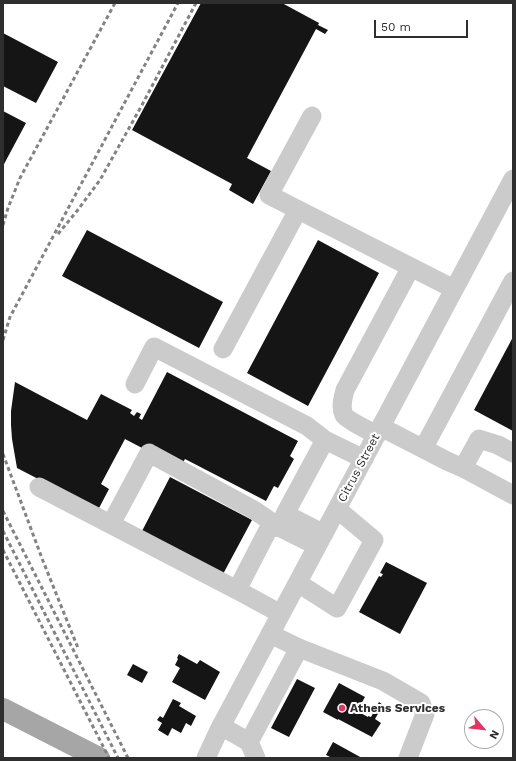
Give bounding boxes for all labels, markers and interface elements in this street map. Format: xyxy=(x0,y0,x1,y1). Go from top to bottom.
scale bar xyxy=(376,12,470,38)
text: 50 m xyxy=(381,20,411,34)
street label: Citrus Street xyxy=(335,431,383,505)
place label: Athens Services xyxy=(350,701,445,715)
marker: Athens Services xyxy=(337,703,347,713)
north arrow xyxy=(464,709,504,749)
text: N xyxy=(487,728,502,741)

